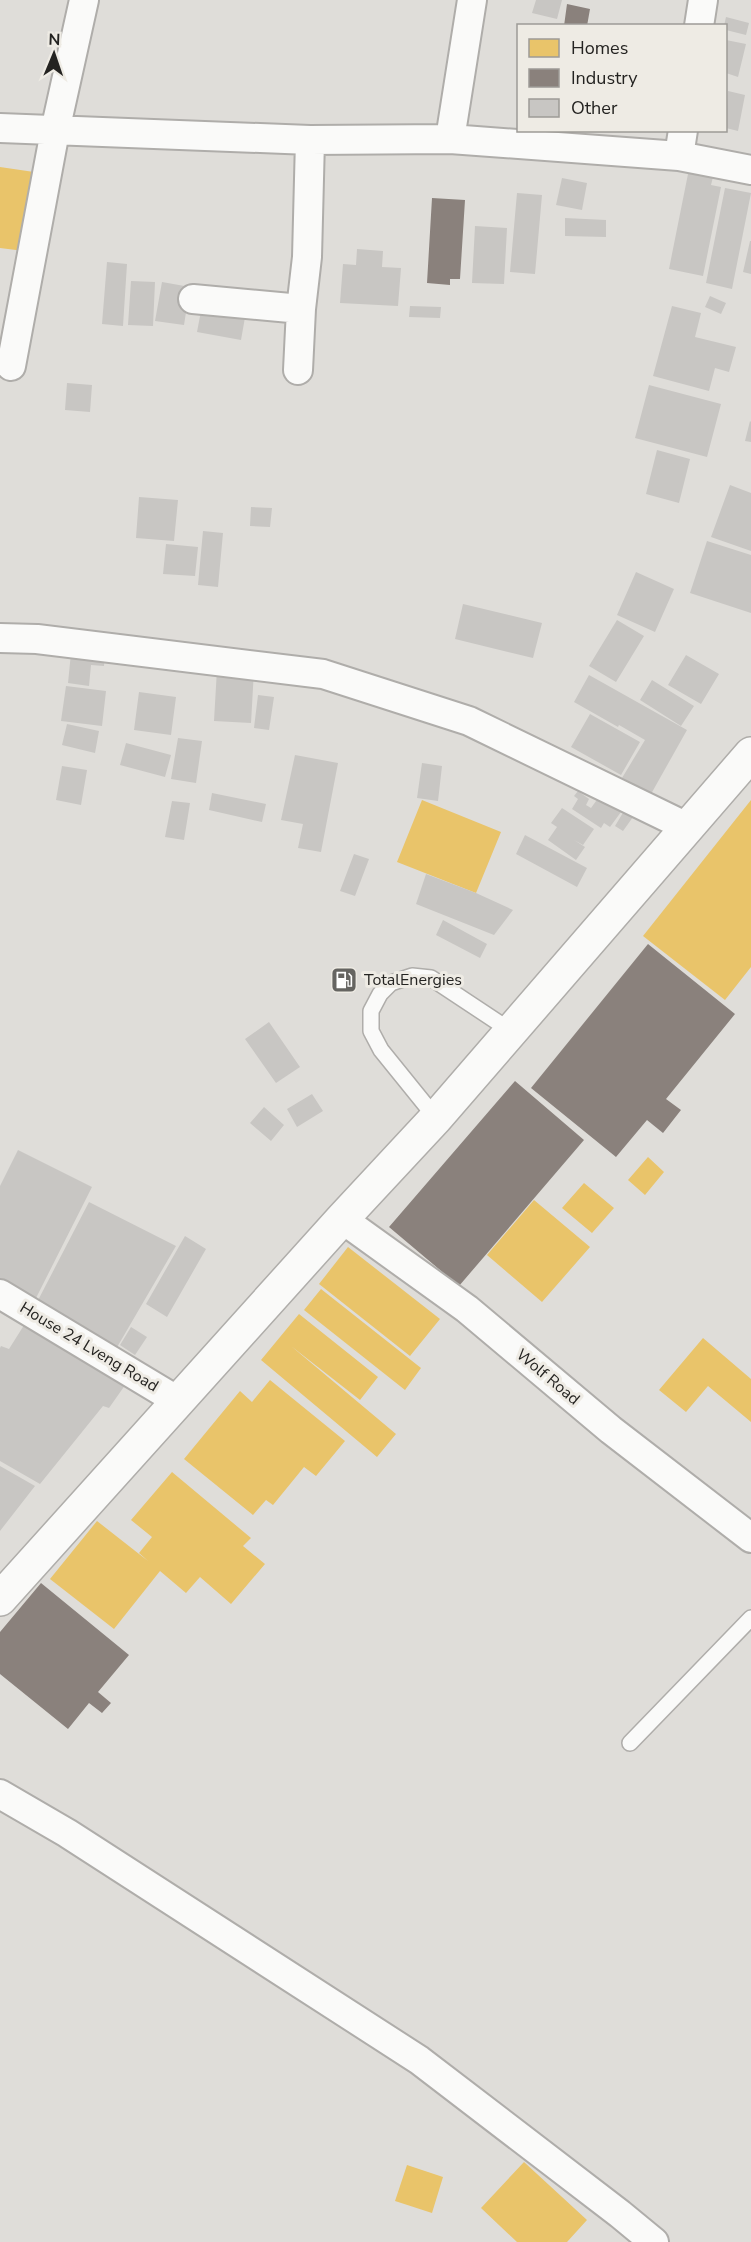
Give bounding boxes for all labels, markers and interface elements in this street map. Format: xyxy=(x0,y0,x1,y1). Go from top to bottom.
north arrow xyxy=(24,24,84,84)
legend xyxy=(517,24,727,132)
text: N xyxy=(48,29,61,51)
text: Homes xyxy=(571,36,628,60)
text: Industry xyxy=(571,66,638,90)
text: Other xyxy=(571,96,618,120)
fuel station icon: TotalEnergies xyxy=(329,965,359,995)
place label: TotalEnergies xyxy=(364,969,462,991)
street label: House 24 Lveng Road xyxy=(16,1297,162,1397)
street label: Wolf Road xyxy=(511,1344,585,1410)

